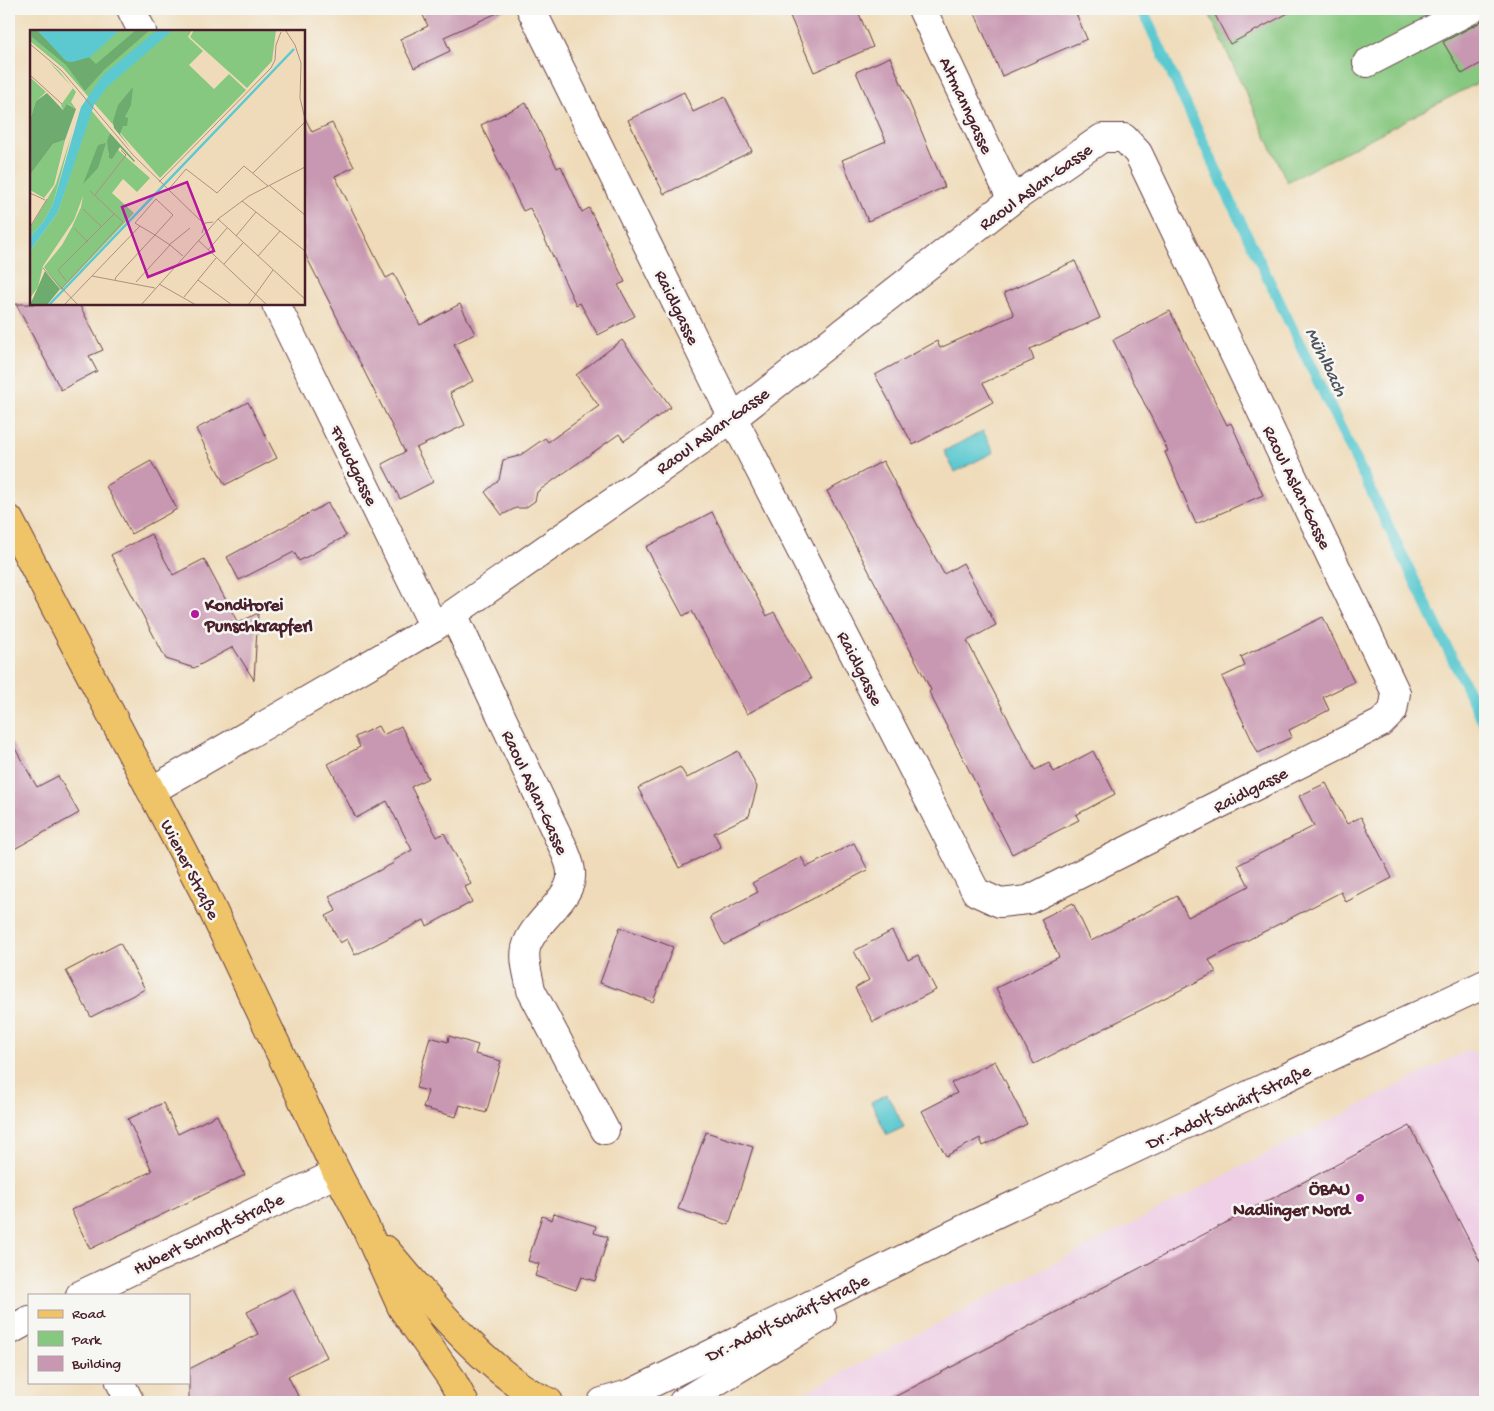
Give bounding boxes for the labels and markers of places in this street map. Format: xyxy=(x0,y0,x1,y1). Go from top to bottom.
place label: Konditorei Punschkrapferl xyxy=(204,596,313,638)
marker: Konditorei Punschkrapferl xyxy=(189,608,201,620)
place label: ÖBAU Nadlinger Nord xyxy=(1233,1180,1352,1222)
marker: ÖBAU Nadlinger Nord xyxy=(1354,1192,1366,1204)

